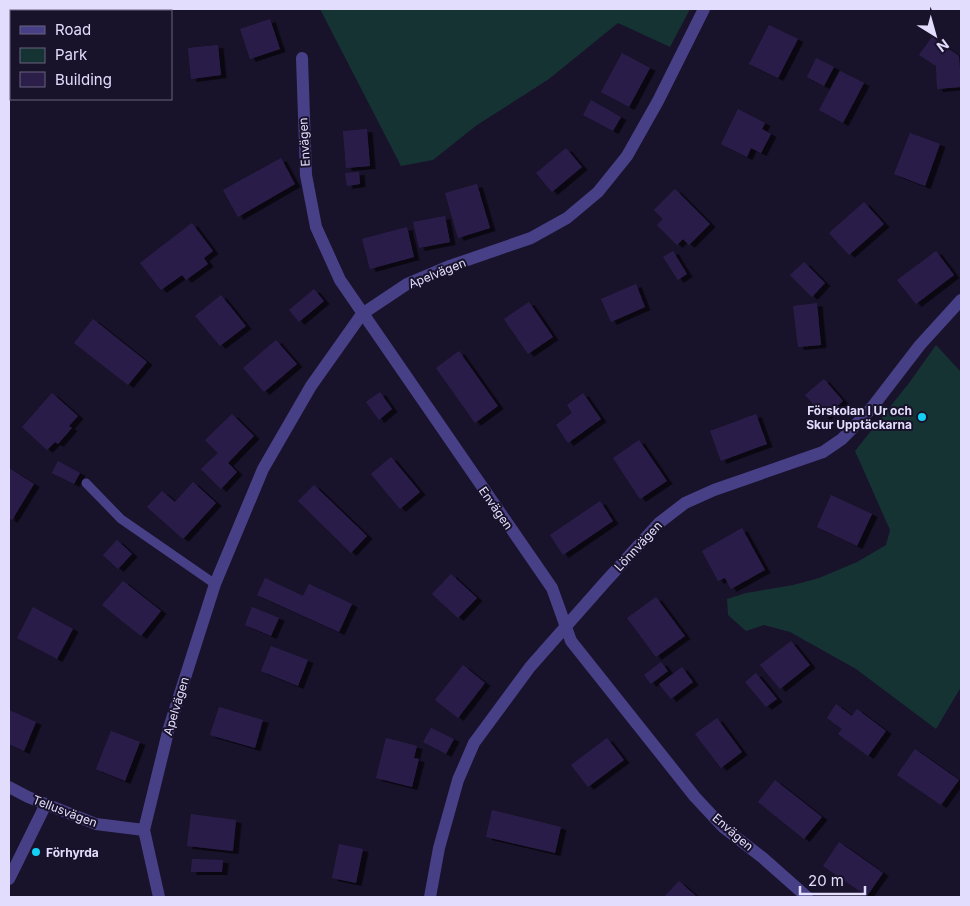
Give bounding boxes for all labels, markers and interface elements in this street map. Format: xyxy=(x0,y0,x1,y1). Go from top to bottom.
legend xyxy=(10,10,172,100)
north arrow xyxy=(910,10,960,60)
text: Road xyxy=(55,20,91,39)
text: N xyxy=(934,36,953,56)
text: Park xyxy=(55,45,88,64)
text: Building xyxy=(55,70,112,89)
street label: Envägen xyxy=(295,117,313,167)
street label: Apelvägen xyxy=(406,255,468,291)
place label: Förskolan I Ur och Skur Upptäckarna xyxy=(806,403,912,432)
marker: Förskolan I Ur och Skur Upptäckarna xyxy=(916,411,928,423)
street label: Envägen xyxy=(476,484,516,532)
street label: Lönnvägen xyxy=(611,518,665,574)
street label: Apelvägen xyxy=(160,675,192,737)
street label: Tellusvägen xyxy=(31,792,99,830)
street label: Envägen xyxy=(710,810,756,854)
place label: Förhyrda xyxy=(46,845,99,860)
marker: Förhyrda xyxy=(30,846,42,858)
scale bar xyxy=(800,864,865,896)
text: 20 m xyxy=(808,871,844,890)

